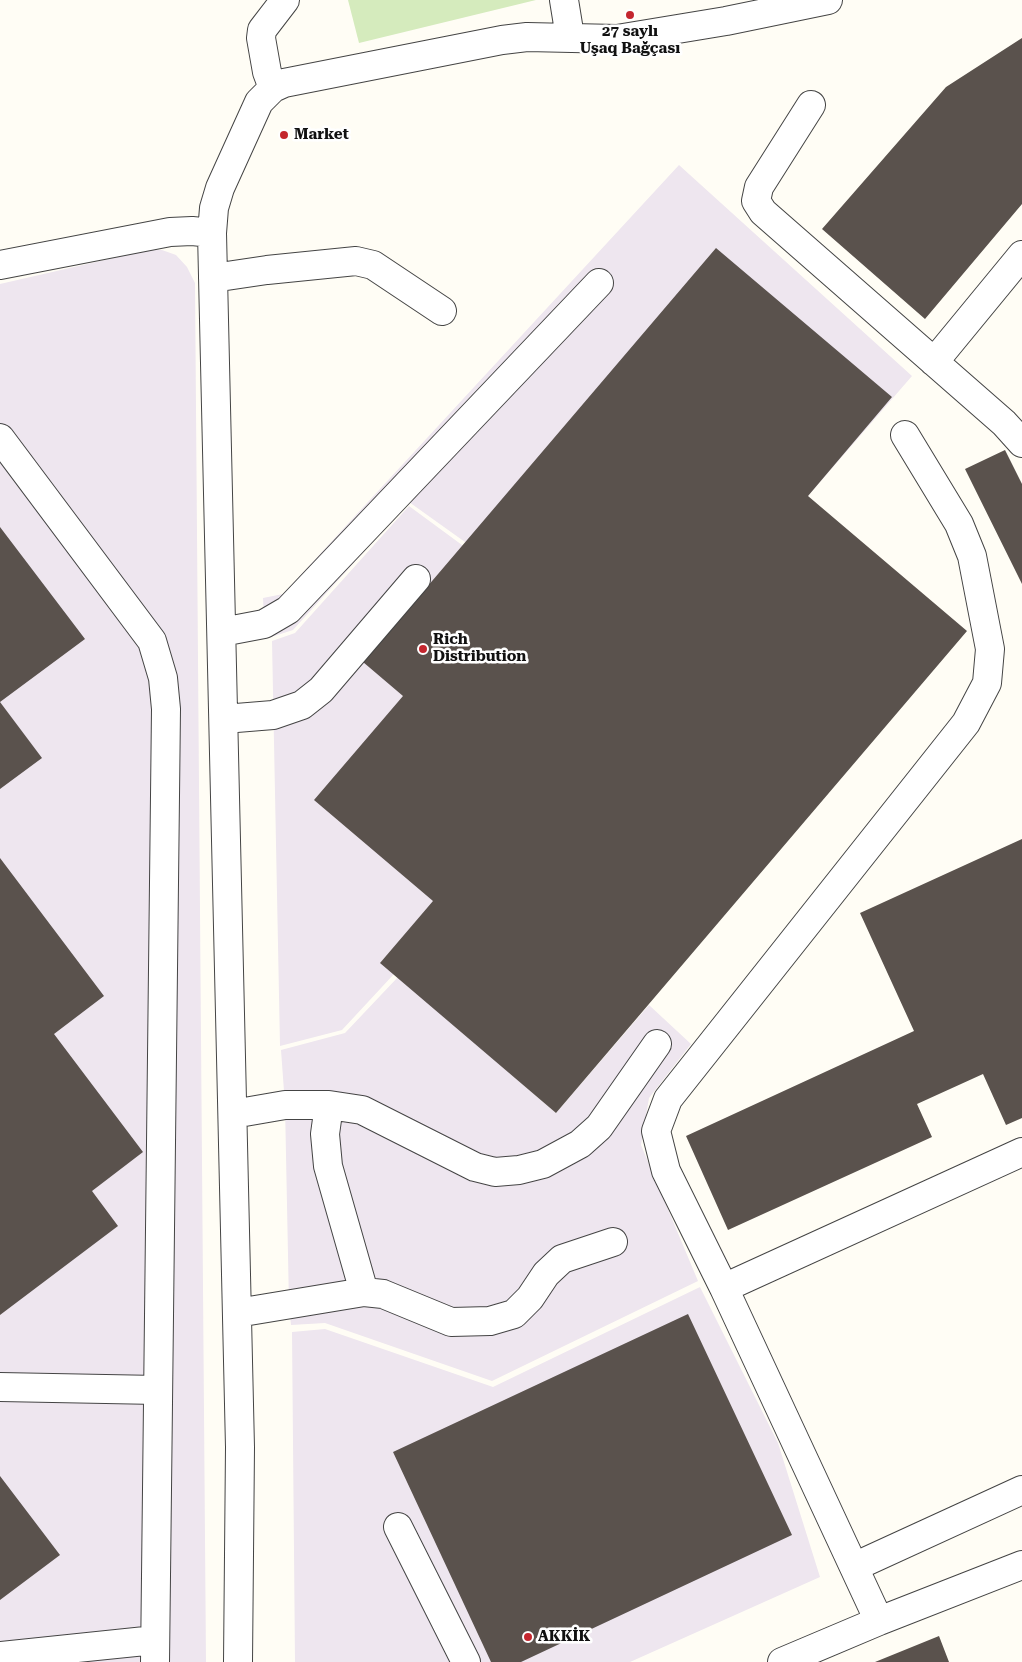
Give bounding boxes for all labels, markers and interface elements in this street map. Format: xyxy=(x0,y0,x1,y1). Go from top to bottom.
marker: 27 saylı Uşaq Bağçası xyxy=(624,9,636,21)
place label: 27 saylı Uşaq Bağçası xyxy=(580,23,680,58)
place label: Market xyxy=(294,126,349,144)
marker: Market xyxy=(278,129,290,141)
place label: Rich Distribution xyxy=(433,631,526,666)
marker: Rich Distribution xyxy=(417,643,429,655)
place label: AKKİK xyxy=(538,1628,590,1646)
marker: AKKİK xyxy=(522,1631,534,1643)

